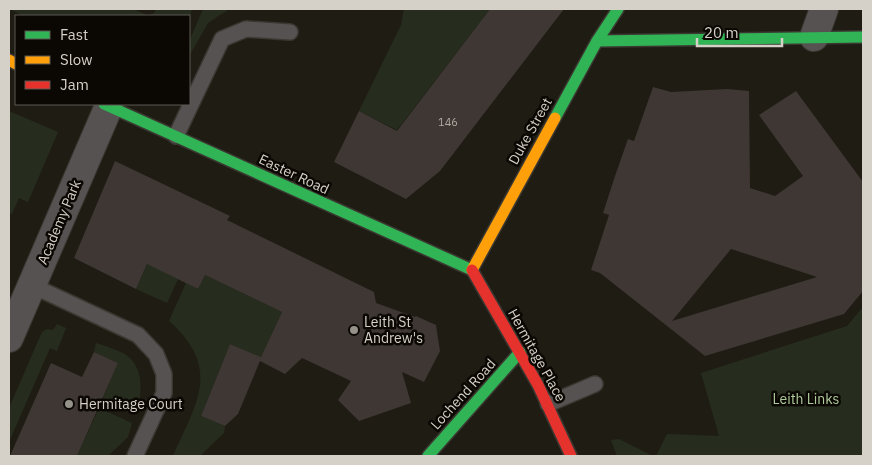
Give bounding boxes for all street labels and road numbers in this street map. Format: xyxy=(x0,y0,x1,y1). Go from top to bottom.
street label: Duke Street xyxy=(504,94,556,168)
street label: Easter Road xyxy=(256,150,332,198)
street label: Academy Park xyxy=(33,176,85,267)
street label: Hermitage Place xyxy=(504,305,570,405)
street label: Lochend Road xyxy=(427,355,499,433)

